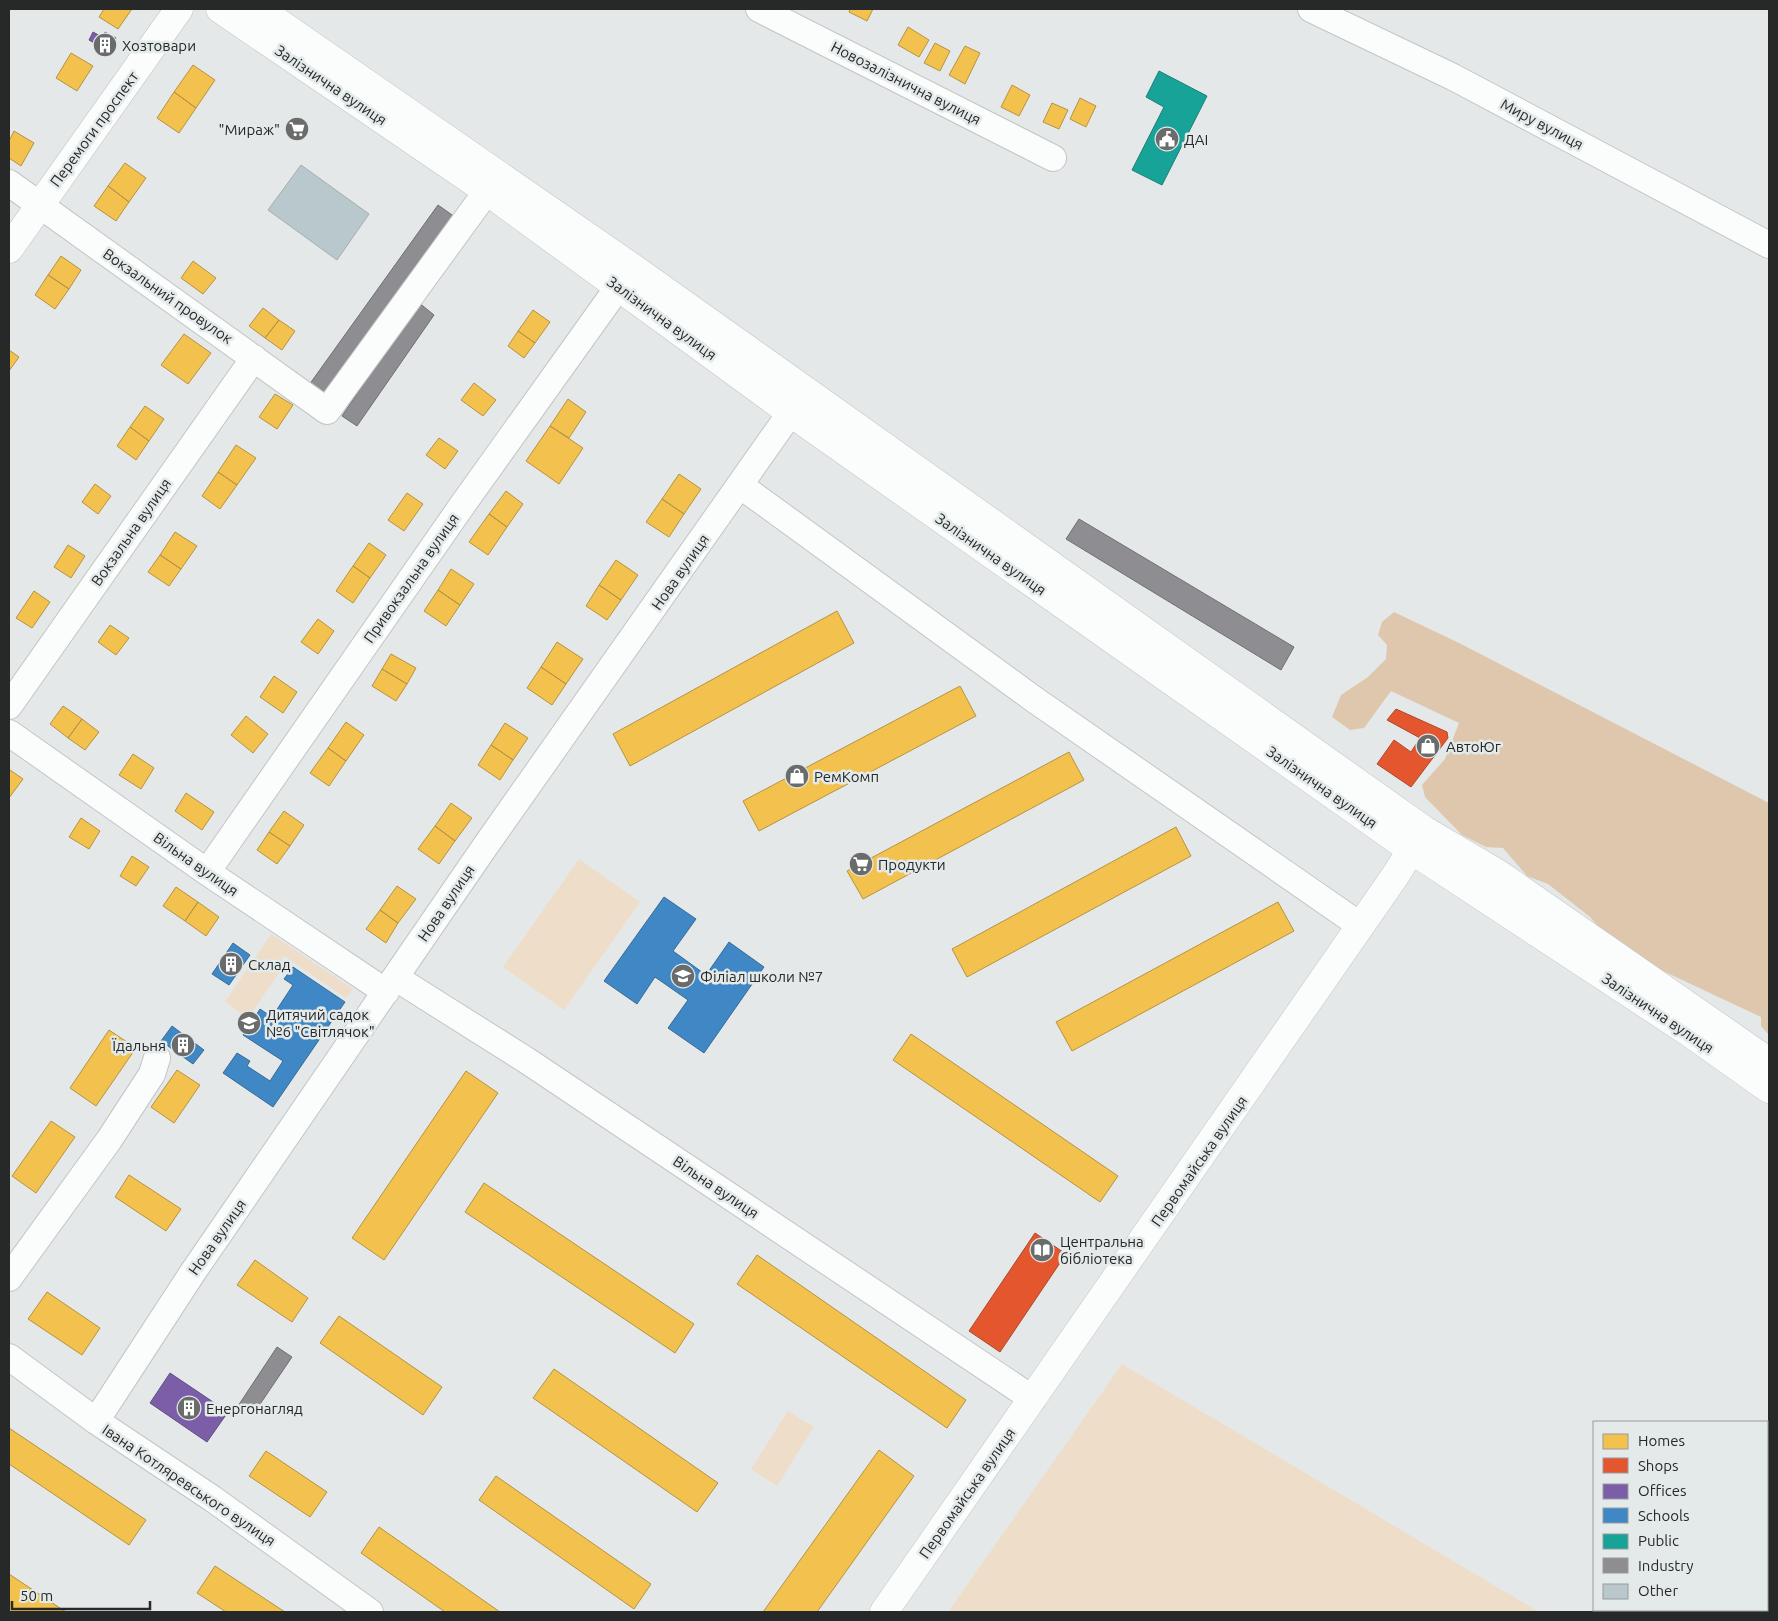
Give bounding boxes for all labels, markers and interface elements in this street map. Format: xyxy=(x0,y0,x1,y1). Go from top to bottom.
building icon: Хозтовари xyxy=(92,32,118,58)
place label: Хозтовари xyxy=(122,37,196,54)
street label: Новозалізнична вулиця xyxy=(828,38,984,128)
street label: Залізнична вулиця xyxy=(272,41,390,129)
street label: Перемоги проспект xyxy=(47,68,142,190)
street label: Миру вулиця xyxy=(1498,95,1586,153)
supermarket icon: "Мираж" xyxy=(284,116,310,142)
place label: "Мираж" xyxy=(219,121,280,138)
public building icon: ДАІ xyxy=(1154,126,1180,152)
place label: ДАІ xyxy=(1184,131,1208,148)
street label: Вокзальний провулок xyxy=(100,245,236,347)
street label: Залізнична вулиця xyxy=(604,273,720,363)
street label: Вокзальна вулиця xyxy=(88,475,174,589)
street label: Привокзальна вулиця xyxy=(360,510,462,646)
street label: Залізнична вулиця xyxy=(933,510,1049,598)
street label: Нова вулиця xyxy=(648,531,712,613)
shop icon: АвтоЮг xyxy=(1415,733,1441,759)
place label: АвтоЮг xyxy=(1446,738,1501,755)
street label: Залізнична вулиця xyxy=(1264,743,1380,831)
shop icon: РемКомп xyxy=(784,763,810,789)
place label: РемКомп xyxy=(814,768,879,785)
street label: Вільна вулиця xyxy=(150,829,242,899)
supermarket icon: Продукти xyxy=(848,851,874,877)
place label: Продукти xyxy=(878,856,946,873)
street label: Нова вулиця xyxy=(414,862,478,944)
building icon: Склад xyxy=(218,951,244,977)
place label: Склад xyxy=(248,956,291,973)
school or university icon: Філіал школи №7 xyxy=(670,963,696,989)
place label: Філіал школи №7 xyxy=(700,968,823,985)
street label: Залізнична вулиця xyxy=(1599,969,1717,1057)
place label: Дитячий садок №6 "Світлячок" xyxy=(266,1006,375,1040)
school or university icon: Дитячий садок №6 "Світлячок" xyxy=(236,1010,262,1036)
building icon: Їдальня xyxy=(170,1032,196,1058)
place label: Їдальня xyxy=(111,1037,166,1054)
street label: Первомайська вулиця xyxy=(1148,1093,1250,1229)
street label: Вільна вулиця xyxy=(670,1152,762,1222)
street label: Нова вулиця xyxy=(185,1196,249,1278)
place label: Центральна бібліотека xyxy=(1060,1233,1144,1267)
library icon: Центральна бібліотека xyxy=(1029,1237,1055,1263)
building icon: Енергонагляд xyxy=(176,1395,202,1421)
place label: Енергонагляд xyxy=(206,1400,303,1417)
street label: Івана Котляревського вулиця xyxy=(99,1421,279,1549)
legend xyxy=(1593,1421,1768,1611)
street label: Первомайська вулиця xyxy=(916,1425,1018,1561)
text: Homes xyxy=(1638,1432,1685,1449)
text: Shops xyxy=(1638,1457,1679,1474)
text: Offices xyxy=(1638,1482,1686,1499)
text: Schools xyxy=(1638,1507,1689,1524)
text: Public xyxy=(1638,1532,1679,1549)
text: Industry xyxy=(1638,1557,1693,1574)
scale bar xyxy=(12,1578,150,1610)
text: Other xyxy=(1638,1582,1678,1599)
text: 50 m xyxy=(20,1587,53,1604)

